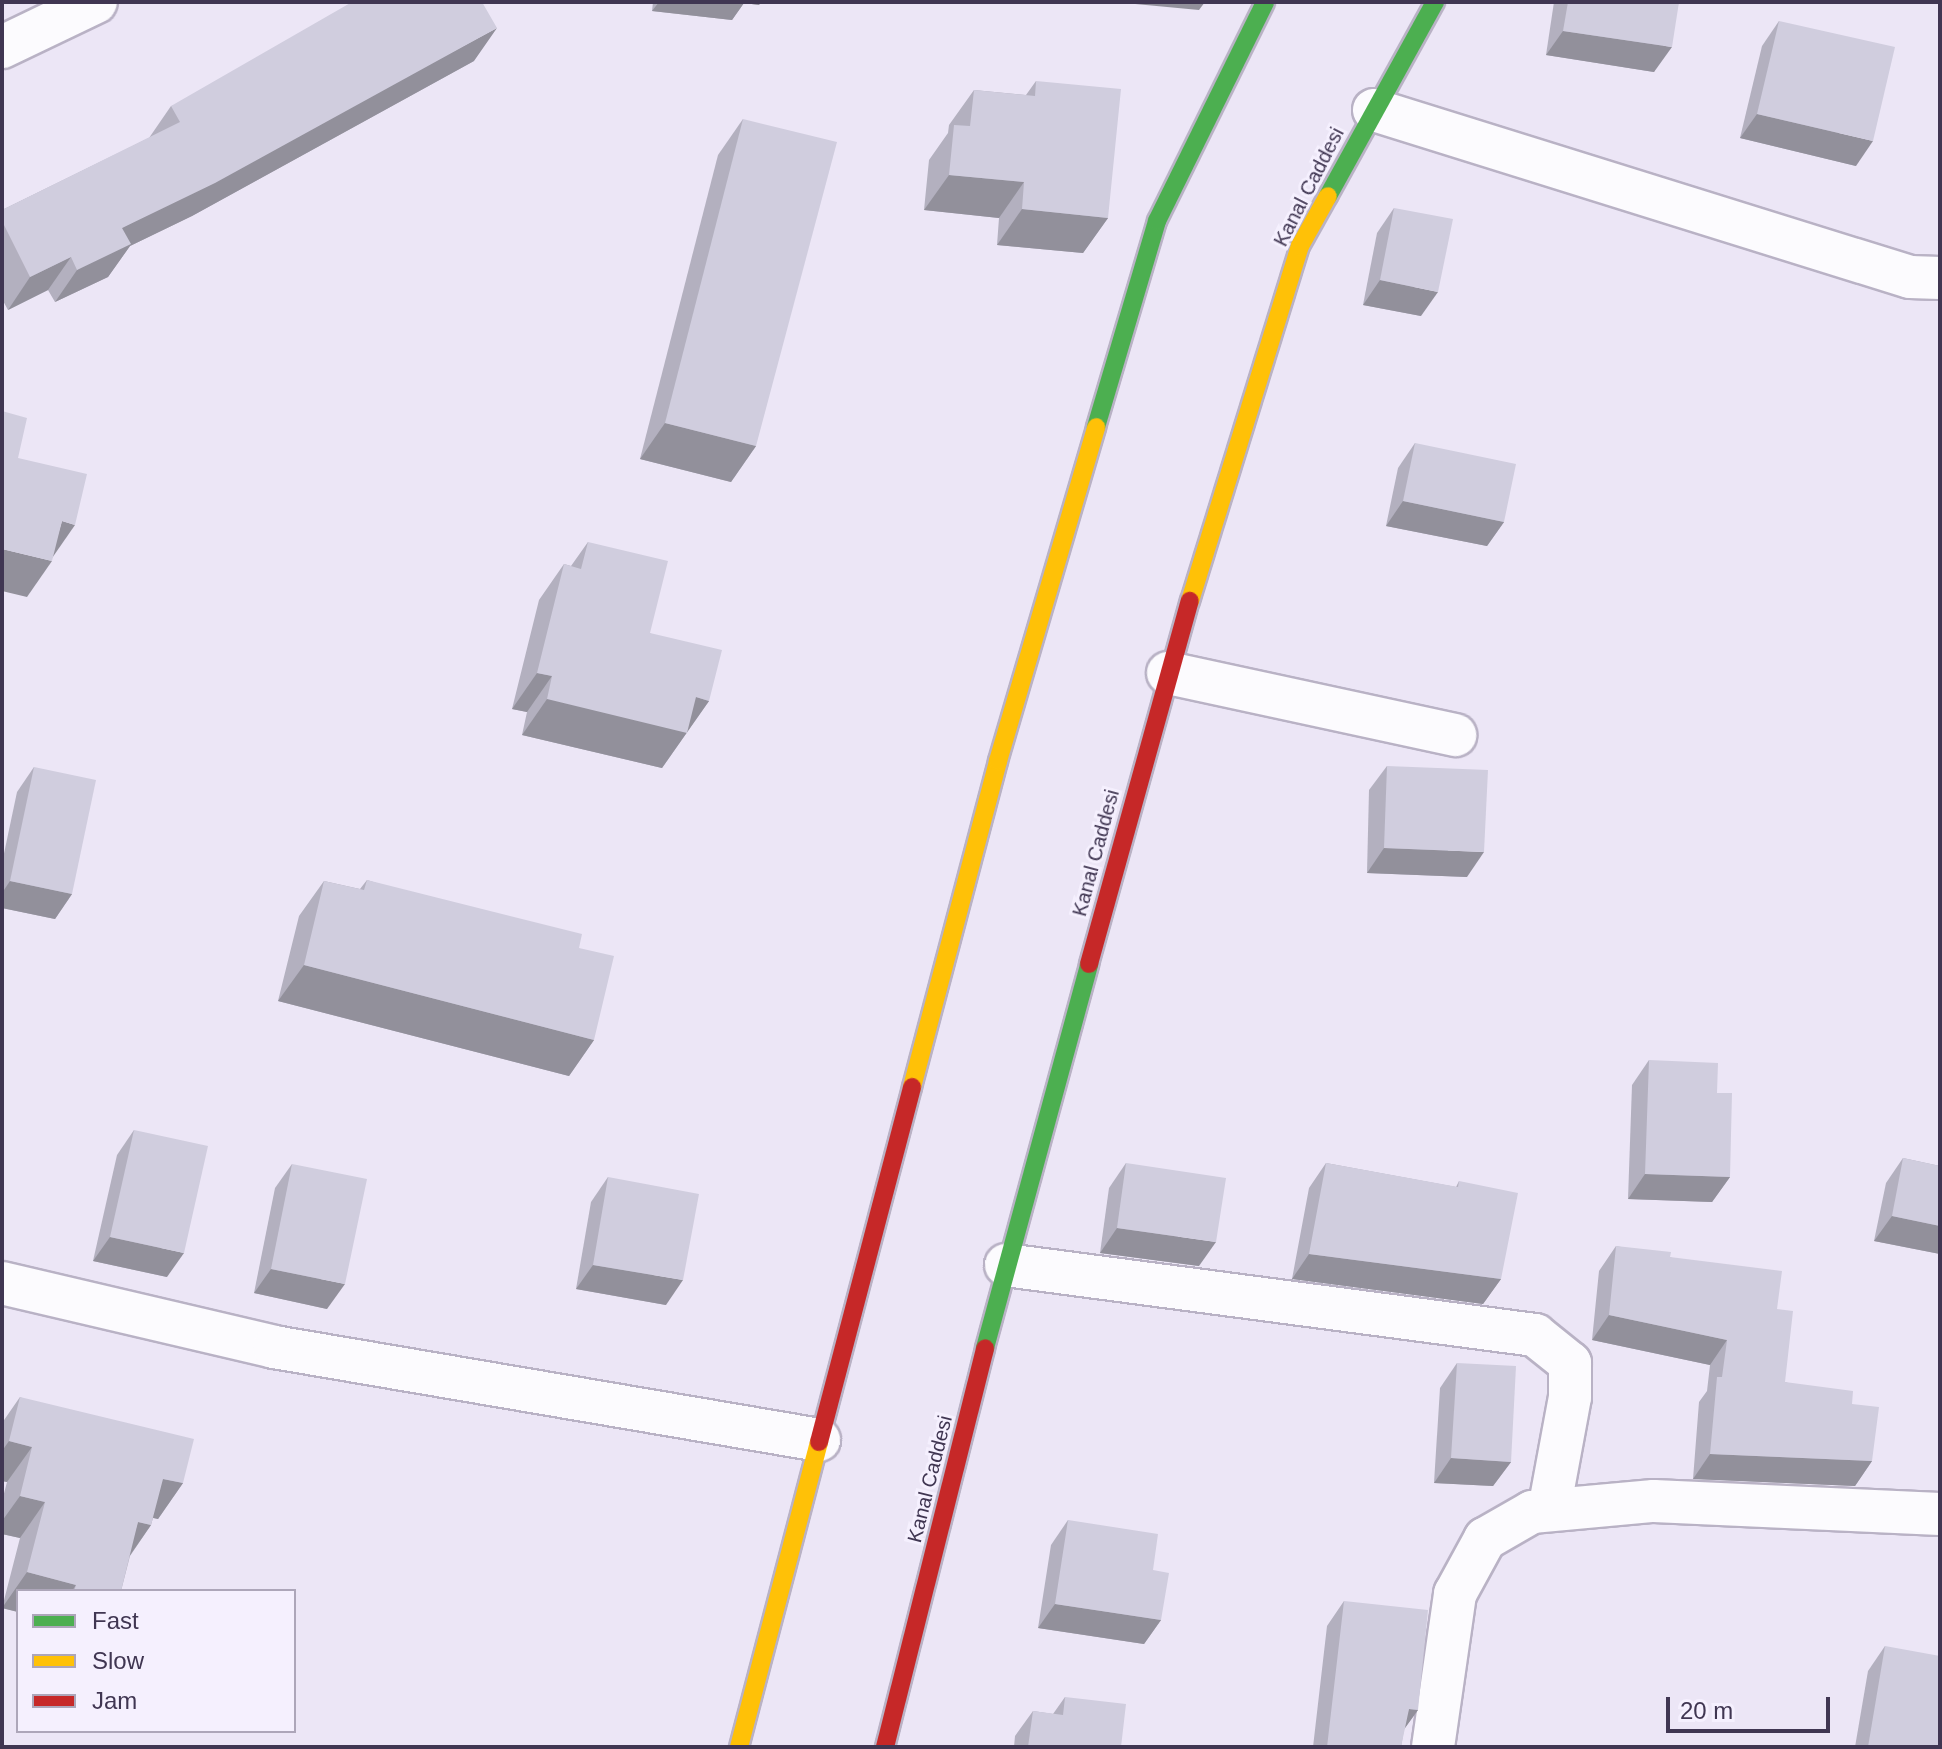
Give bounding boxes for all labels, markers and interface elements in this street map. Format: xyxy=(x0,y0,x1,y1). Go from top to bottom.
street label: Kanal Caddesi xyxy=(1269,124,1349,250)
street label: Kanal Caddesi xyxy=(1068,787,1124,919)
street label: Kanal Caddesi xyxy=(903,1413,957,1545)
legend xyxy=(16,1589,296,1733)
text: Fast xyxy=(92,1607,139,1634)
text: Slow xyxy=(92,1647,144,1674)
scale bar xyxy=(1670,1681,1834,1731)
text: Jam xyxy=(92,1687,137,1714)
text: 20 m xyxy=(1680,1697,1733,1724)

